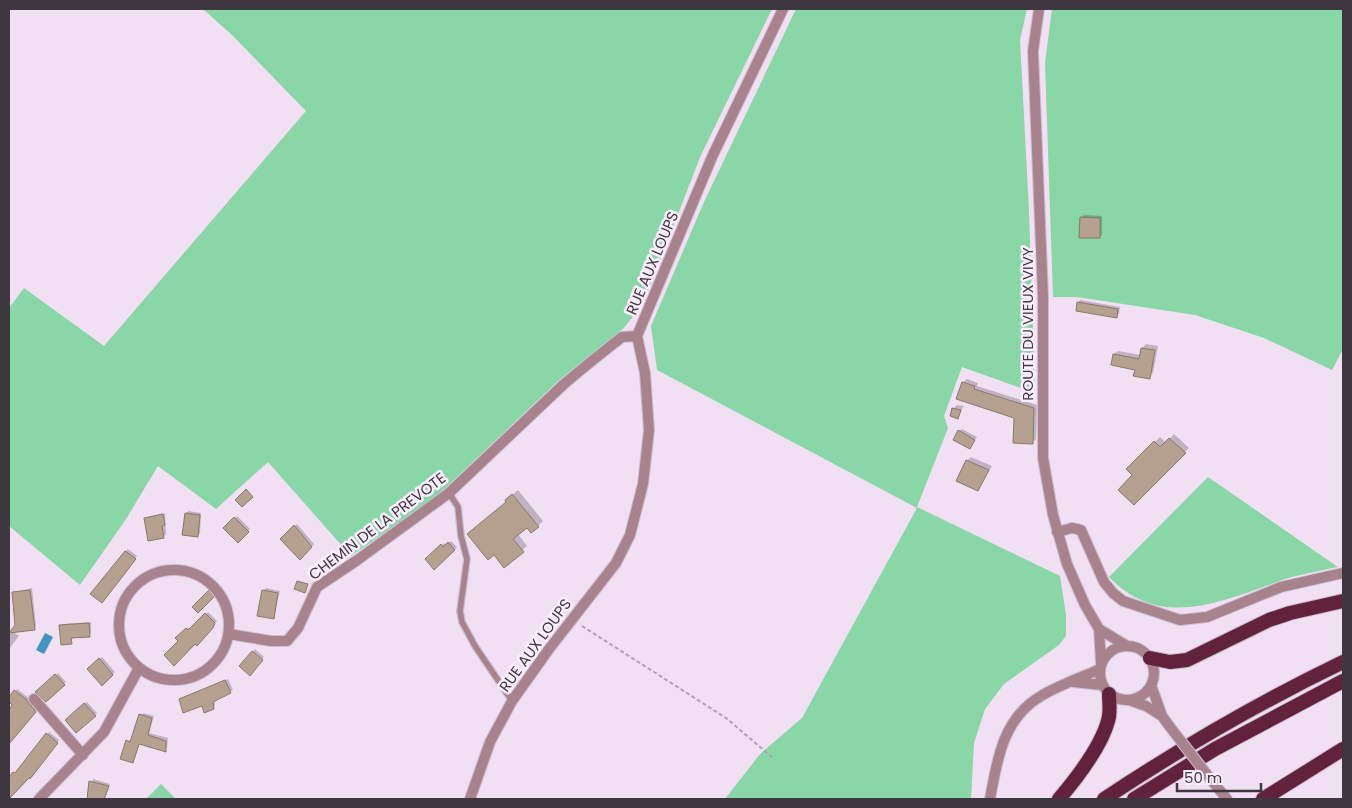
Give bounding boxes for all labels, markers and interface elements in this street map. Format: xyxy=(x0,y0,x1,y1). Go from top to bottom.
street label: RUE AUX LOUPS xyxy=(621,208,683,318)
street label: ROUTE DU VIEUX VIVY xyxy=(1017,247,1038,401)
street label: CHEMIN DE LA PREVOTE xyxy=(304,467,450,585)
street label: RUE AUX LOUPS xyxy=(494,594,576,696)
scale bar xyxy=(1177,760,1261,792)
text: 50 m xyxy=(1184,767,1222,788)

